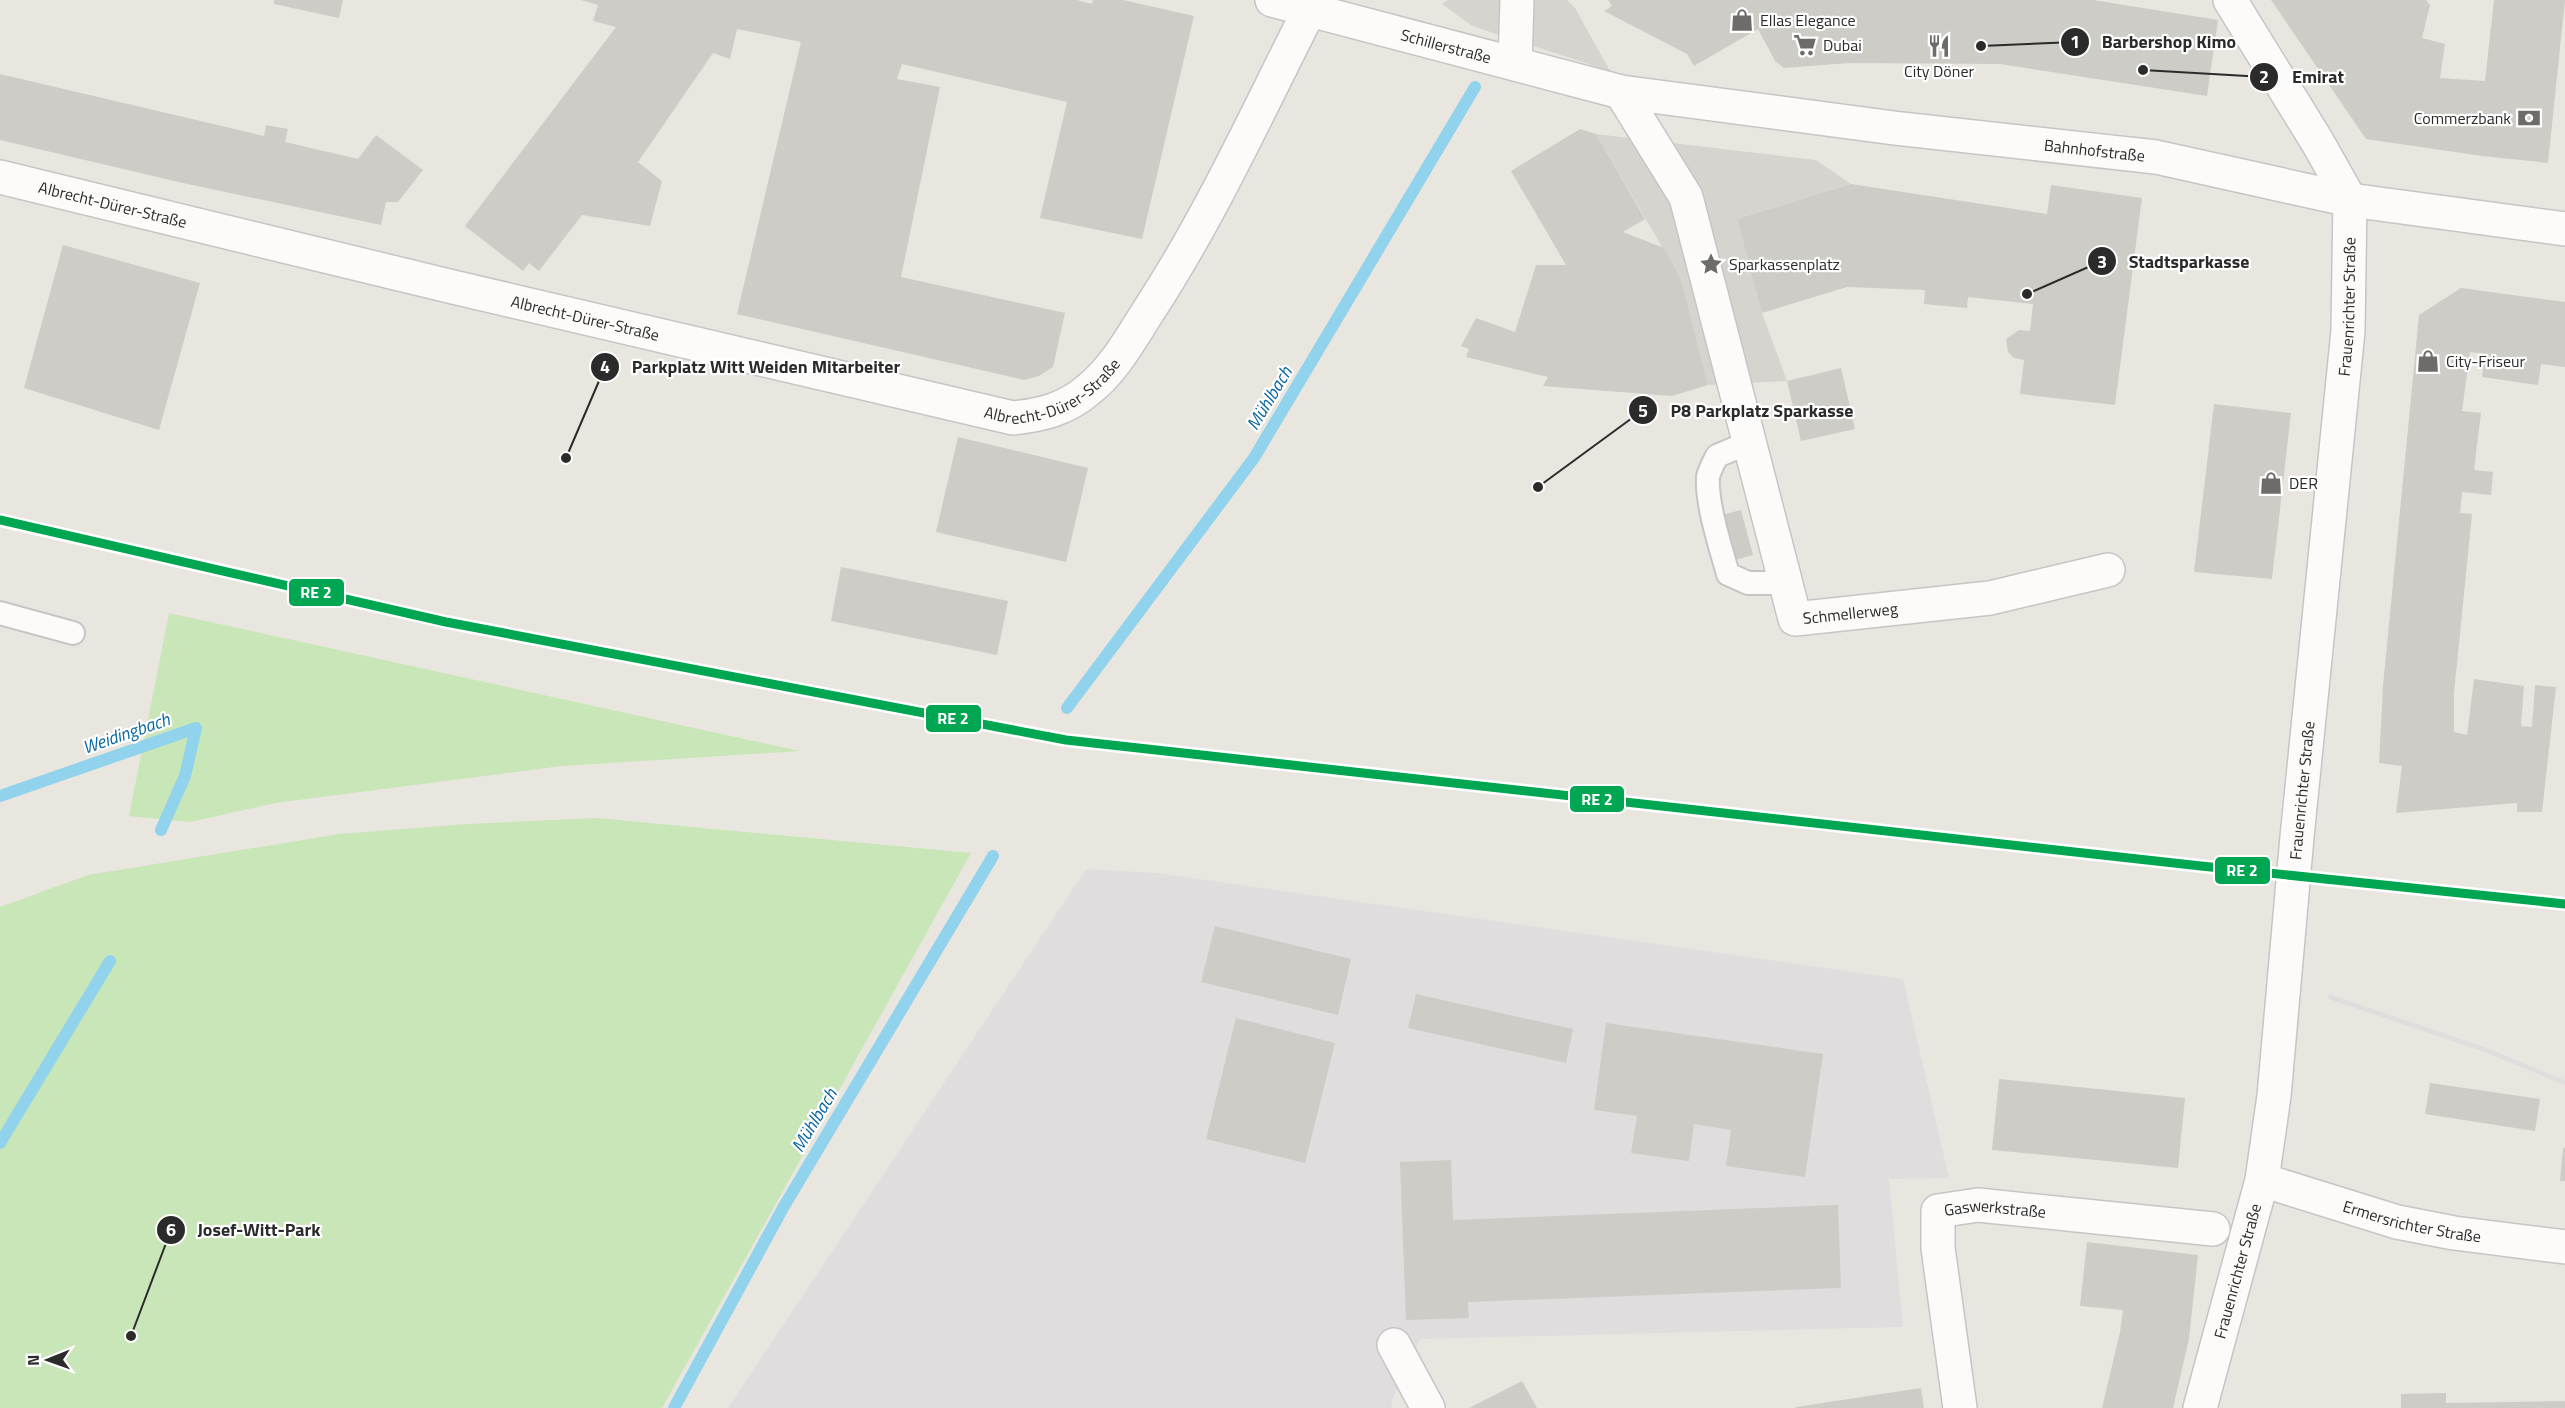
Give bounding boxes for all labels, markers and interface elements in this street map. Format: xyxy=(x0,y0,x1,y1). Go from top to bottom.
shop icon: Ellas Elegance xyxy=(1729,7,1755,33)
place label: Ellas Elegance xyxy=(1760,8,1856,32)
street label: Schillerstraße xyxy=(1398,22,1494,69)
callout: Barbershop Kimo xyxy=(2060,24,2248,60)
text: 1 xyxy=(2070,28,2080,55)
text: Barbershop Kimo xyxy=(2102,28,2236,55)
supermarket icon: Dubai xyxy=(1792,32,1818,58)
place label: Dubai xyxy=(1823,33,1862,57)
restaurant icon: City Döner xyxy=(1926,33,1952,59)
place label: City Döner xyxy=(1904,59,1974,83)
callout: Emirat xyxy=(2249,59,2356,95)
text: 2 xyxy=(2259,63,2269,90)
text: Emirat xyxy=(2292,63,2345,90)
bank icon: Commerzbank xyxy=(2516,105,2542,131)
place label: Commerzbank xyxy=(2414,106,2511,130)
street label: Bahnhofstraße xyxy=(2043,133,2146,168)
street label: Albrecht-Dürer-Straße xyxy=(36,175,189,234)
street label: Frauenrichter Straße xyxy=(2332,237,2361,377)
callout: Stadtsparkasse xyxy=(2087,243,2261,279)
text: 3 xyxy=(2097,248,2107,275)
text: Stadtsparkasse xyxy=(2129,248,2249,275)
place icon: Sparkassenplatz xyxy=(1698,251,1724,277)
place label: Sparkassenplatz xyxy=(1729,252,1840,276)
street label: Albrecht-Dürer-Straße xyxy=(509,289,662,347)
shop icon: City-Friseur xyxy=(2415,348,2441,374)
callout: Parkplatz Witt Weiden Mitarbeiter xyxy=(590,349,913,385)
place label: City-Friseur xyxy=(2446,349,2525,373)
text: 4 xyxy=(600,353,610,380)
text: Parkplatz Witt Weiden Mitarbeiter xyxy=(632,353,901,380)
street label: Albrecht-Dürer-Straße xyxy=(982,353,1126,430)
water label: Mühlbach xyxy=(1239,360,1299,435)
callout: P8 Parkplatz Sparkasse xyxy=(1628,392,1865,428)
text: 5 xyxy=(1638,397,1648,424)
text: P8 Parkplatz Sparkasse xyxy=(1671,397,1853,424)
shop icon: DER xyxy=(2258,470,2284,496)
place label: DER xyxy=(2289,471,2318,495)
line badge: RE 2 xyxy=(288,578,345,607)
text: RE 2 xyxy=(300,580,332,604)
street label: Schmellerweg xyxy=(1802,596,1899,630)
line badge: RE 2 xyxy=(925,704,982,733)
water label: Weidingbach xyxy=(79,705,174,761)
text: RE 2 xyxy=(937,706,969,730)
street label: Frauenrichter Straße xyxy=(2283,720,2321,861)
line badge: RE 2 xyxy=(1569,785,1625,813)
text: RE 2 xyxy=(1581,787,1613,811)
line badge: RE 2 xyxy=(2214,856,2271,885)
text: RE 2 xyxy=(2226,858,2258,882)
water label: Mühlbach xyxy=(784,1082,844,1157)
street label: Gaswerkstraße xyxy=(1942,1193,2047,1224)
street label: Ermersrichter Straße xyxy=(2340,1194,2483,1248)
street label: Frauenrichter Straße xyxy=(2207,1201,2267,1341)
callout: Josef-Witt-Park xyxy=(156,1212,333,1248)
text: 6 xyxy=(166,1216,176,1243)
text: Josef-Witt-Park xyxy=(197,1216,321,1243)
north arrow xyxy=(18,1330,78,1390)
text: N xyxy=(21,1355,45,1366)

